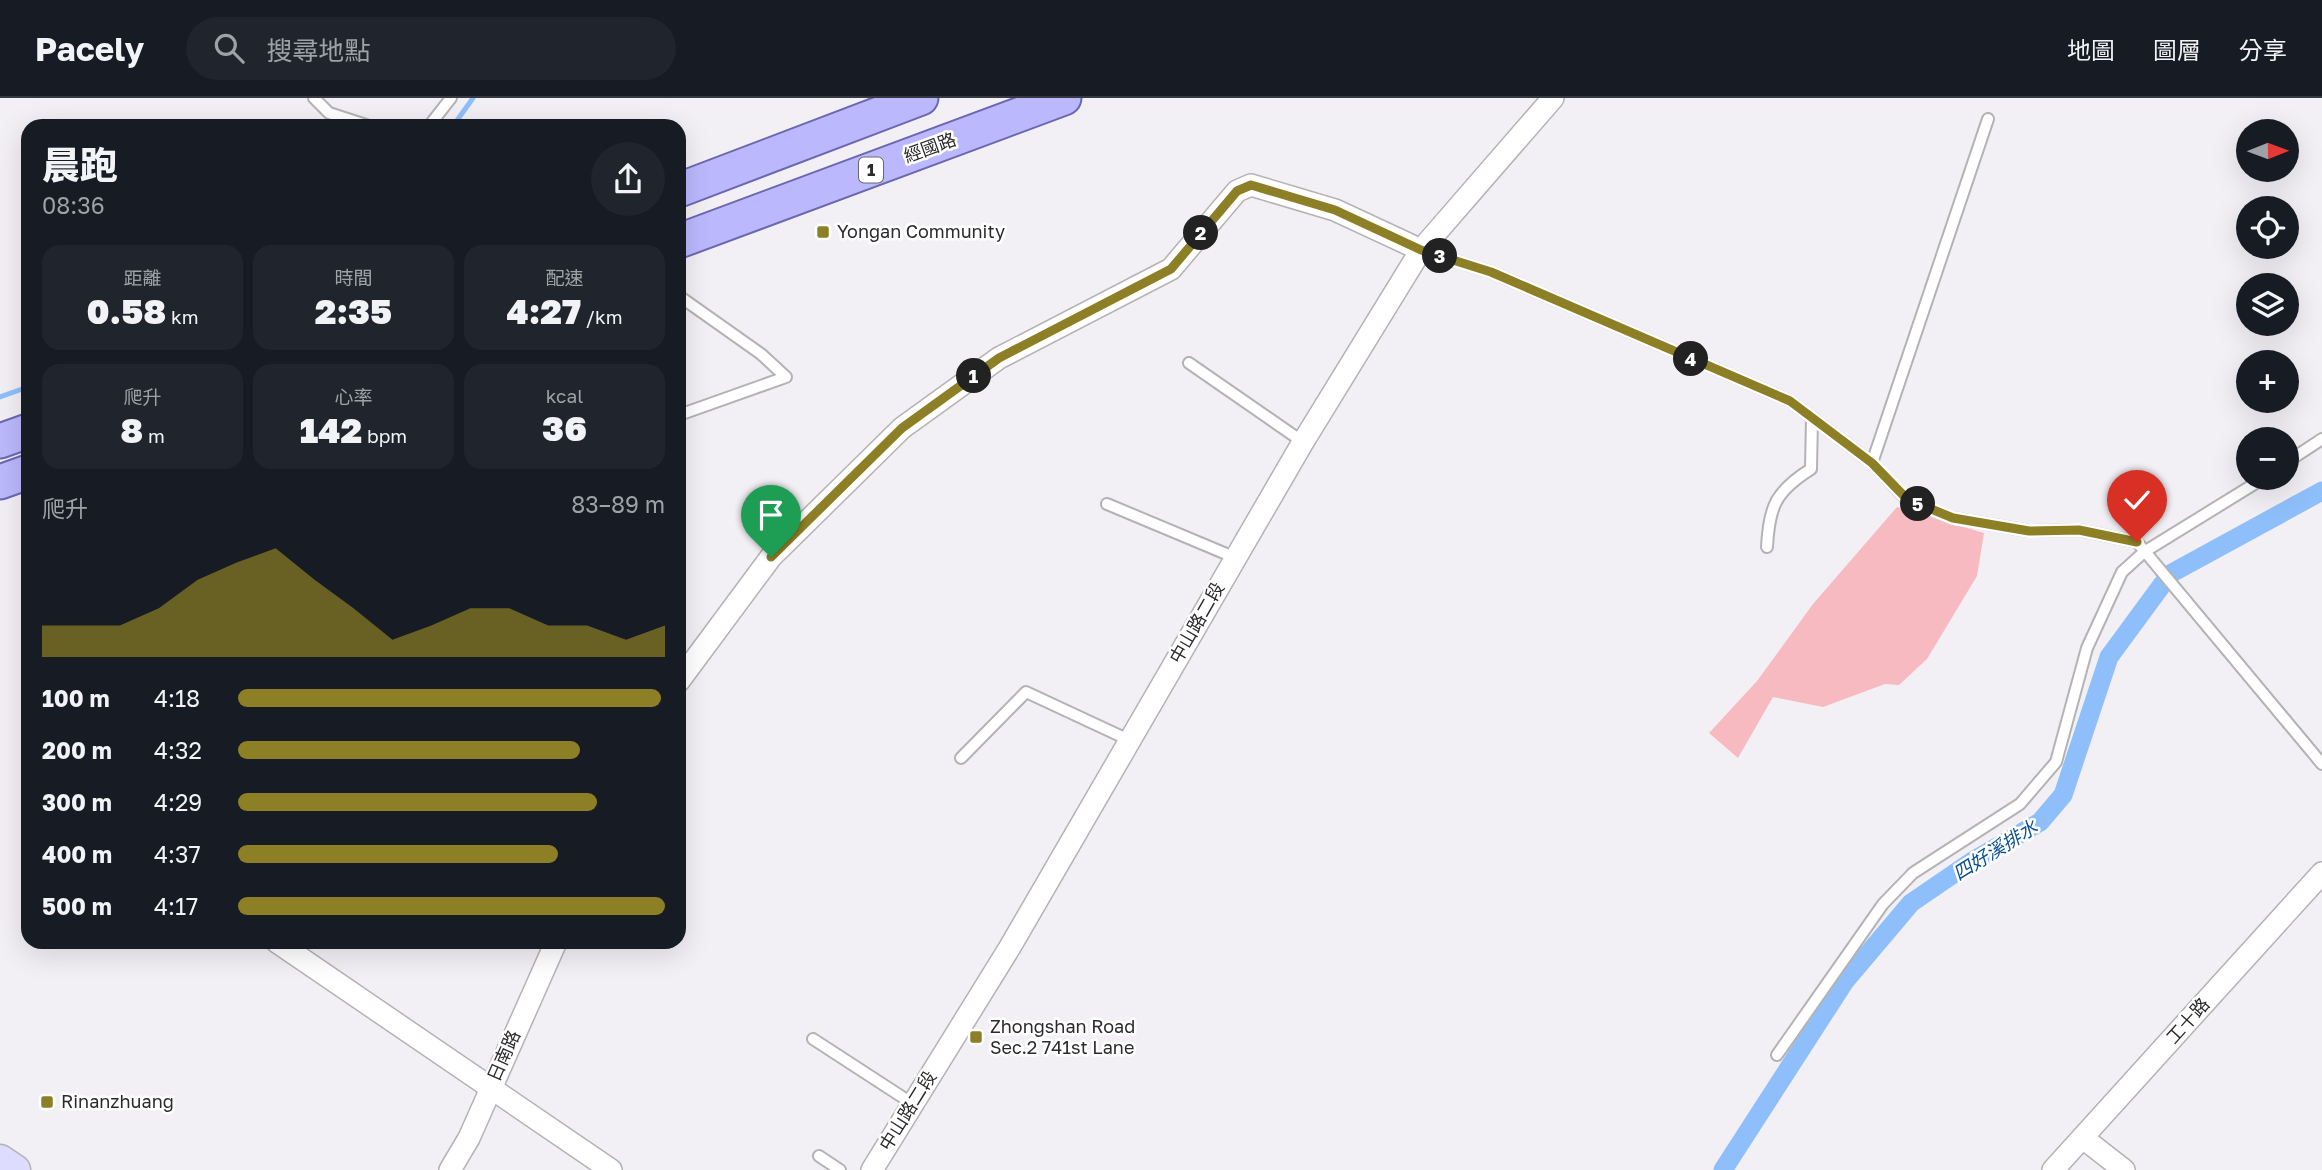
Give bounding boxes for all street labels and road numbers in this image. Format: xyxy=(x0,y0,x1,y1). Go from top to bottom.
street label: 經國路 xyxy=(901,127,959,167)
road number: 1 xyxy=(859,158,883,183)
street label: 中山路二段 xyxy=(1164,578,1228,667)
street label: 工十路 xyxy=(2161,993,2213,1048)
street label: 日南路 xyxy=(482,1026,524,1085)
street label: 中山路二段 xyxy=(874,1066,940,1154)

